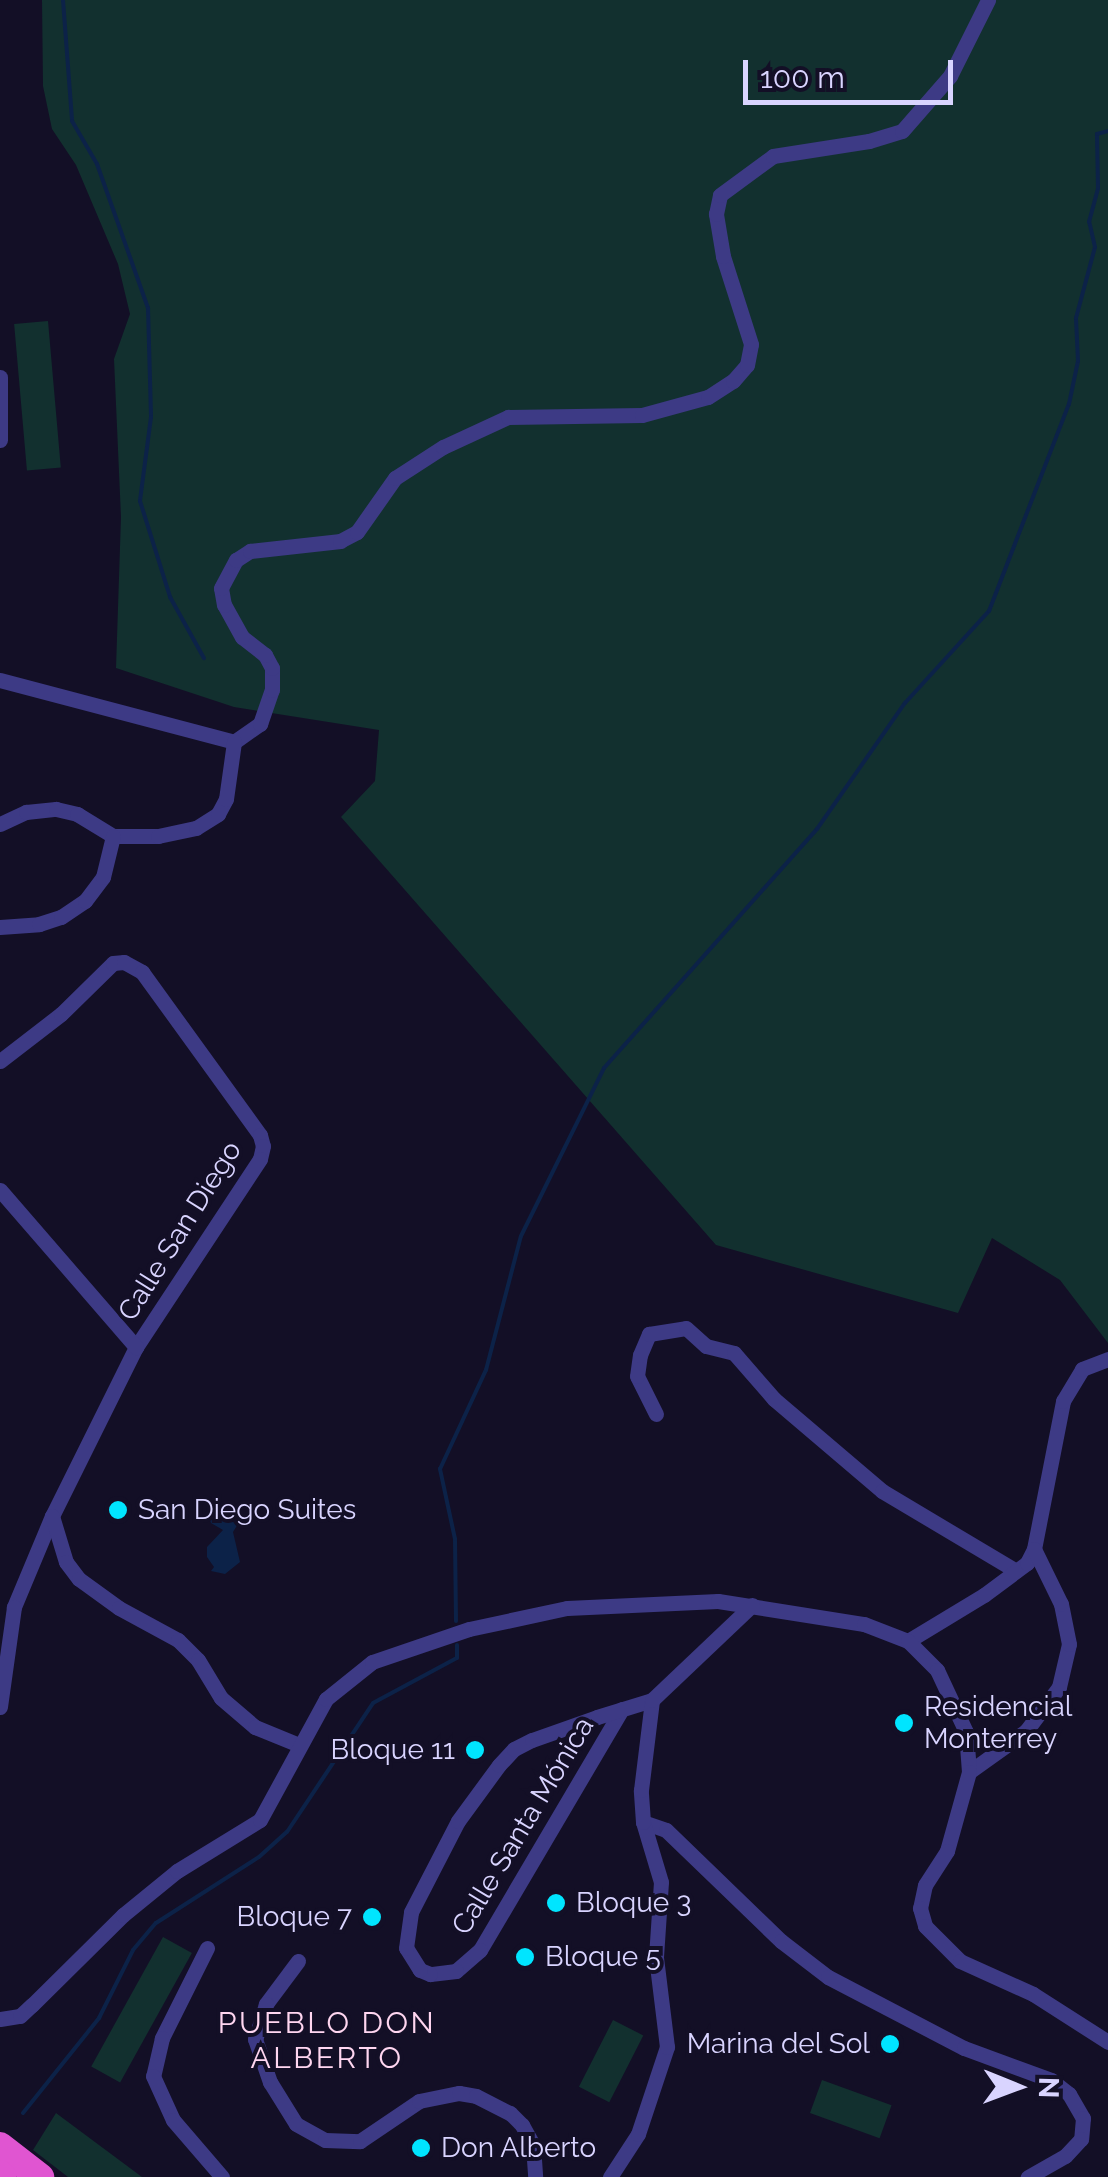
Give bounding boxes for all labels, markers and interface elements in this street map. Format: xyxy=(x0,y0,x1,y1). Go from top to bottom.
scale bar xyxy=(748,40,958,102)
text: 100 m xyxy=(760,60,845,95)
street label: Calle San Diego xyxy=(111,1135,249,1327)
place label: San Diego Suites xyxy=(138,1493,356,1527)
marker: San Diego Suites xyxy=(107,1499,129,1521)
place label: Residencial Monterrey xyxy=(924,1690,1072,1756)
street label: Calle Santa Mónica xyxy=(445,1711,601,1941)
marker: Residencial Monterrey xyxy=(893,1712,915,1734)
place label: Bloque 11 xyxy=(331,1733,455,1767)
marker: Bloque 11 xyxy=(464,1739,486,1761)
place label: Bloque 3 xyxy=(576,1886,691,1920)
marker: Bloque 3 xyxy=(545,1892,567,1914)
place label: Bloque 7 xyxy=(237,1900,352,1934)
marker: Bloque 7 xyxy=(361,1906,383,1928)
place label: Bloque 5 xyxy=(545,1940,661,1974)
marker: Bloque 5 xyxy=(514,1946,536,1968)
district label: PUEBLO DON ALBERTO xyxy=(218,2005,436,2076)
place label: Marina del Sol xyxy=(686,2027,870,2061)
marker: Marina del Sol xyxy=(879,2033,901,2055)
north arrow xyxy=(968,2037,1068,2137)
text: N xyxy=(1032,2077,1065,2099)
place label: Don Alberto xyxy=(441,2131,597,2165)
marker: Don Alberto xyxy=(410,2137,432,2159)

